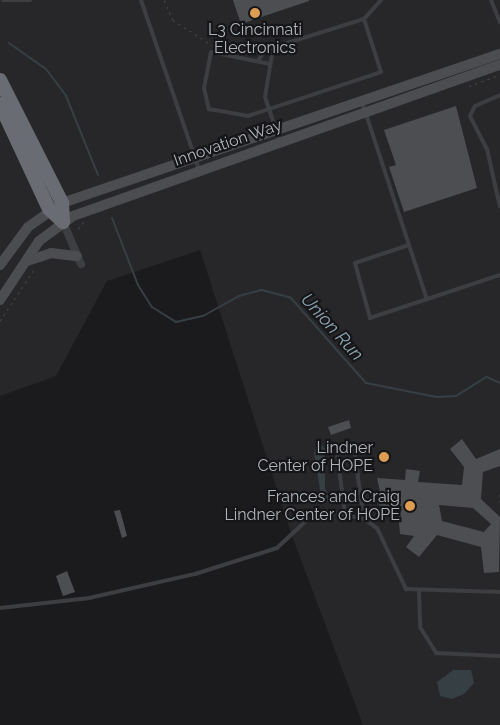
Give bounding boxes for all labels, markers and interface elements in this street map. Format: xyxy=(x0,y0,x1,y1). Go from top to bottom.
marker: L3 Cincinnati Electronics xyxy=(249,7,261,19)
place label: L3 Cincinnati Electronics xyxy=(208,20,302,58)
street label: Innovation Way xyxy=(171,115,285,171)
water label: Union Run xyxy=(296,289,368,365)
place label: Lindner Center of HOPE xyxy=(257,438,373,476)
marker: Lindner Center of HOPE xyxy=(377,450,391,464)
place label: Frances and Craig Lindner Center of HOPE xyxy=(223,487,400,525)
marker: Frances and Craig Lindner Center of HOPE xyxy=(404,500,416,512)

